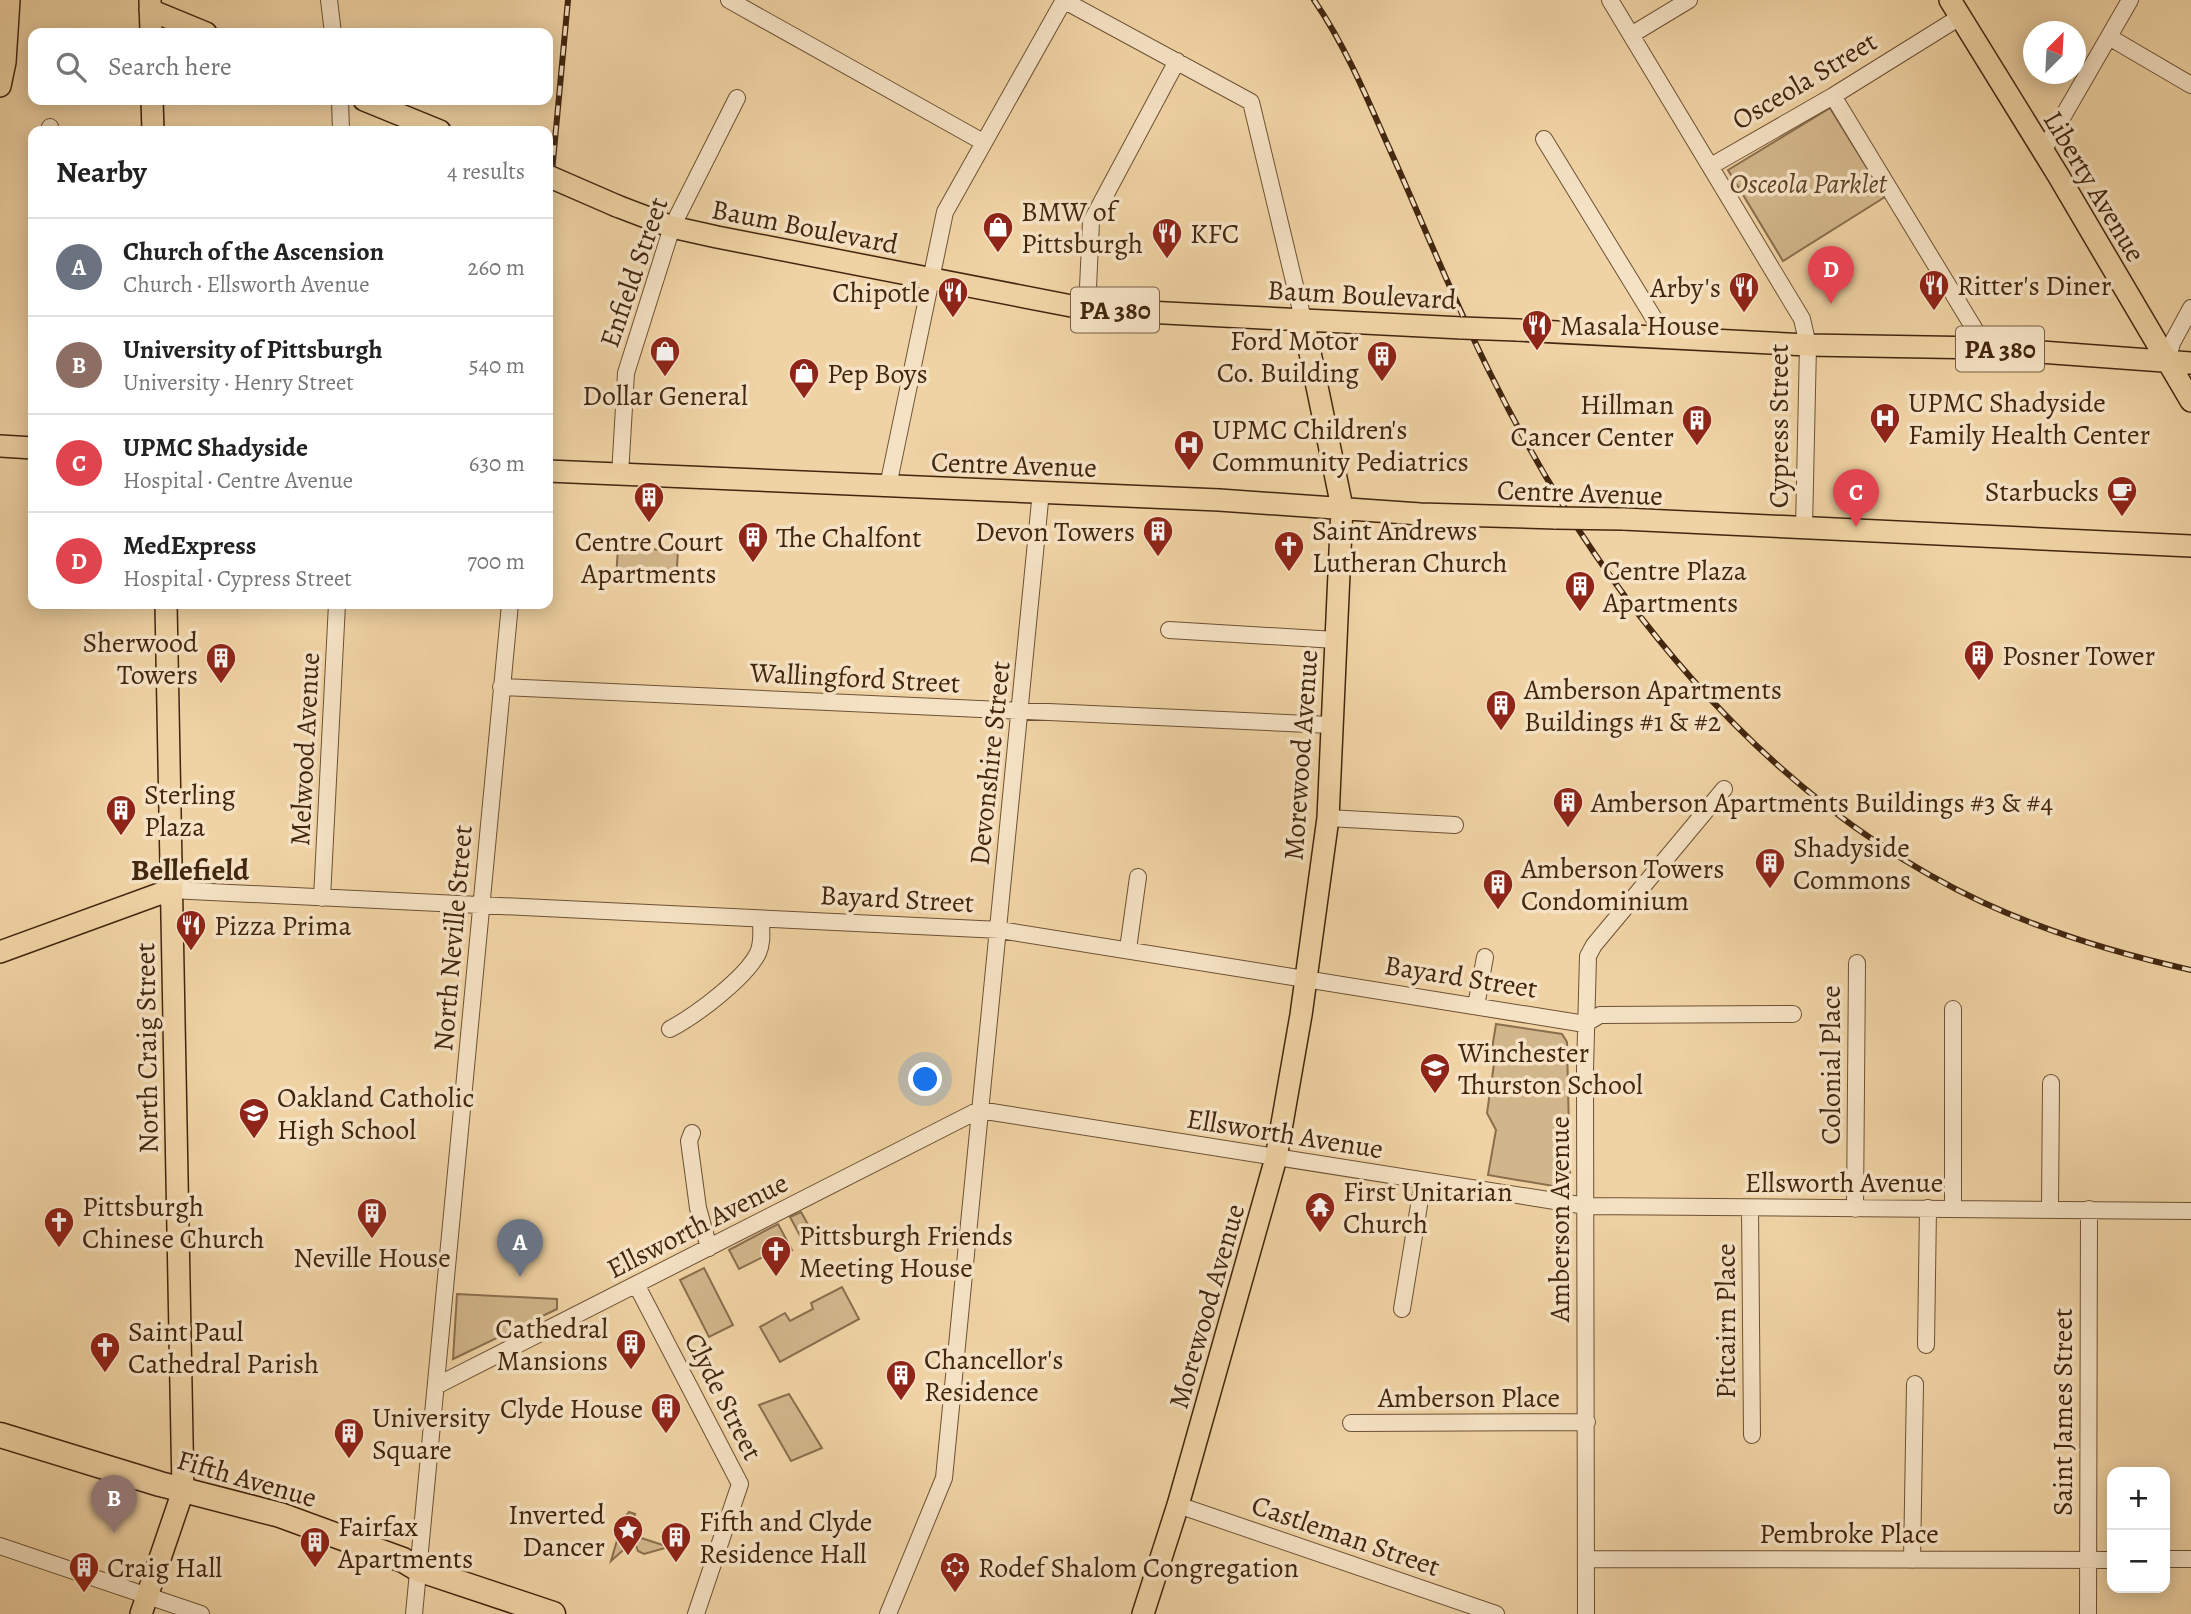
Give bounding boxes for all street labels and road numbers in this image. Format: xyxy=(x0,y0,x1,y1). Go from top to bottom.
street label: Osceola Street xyxy=(1725,23,1884,139)
street label: Liberty Avenue xyxy=(2034,104,2154,269)
street label: Baum Boulevard xyxy=(708,190,902,264)
street label: Enfield Street xyxy=(591,192,677,352)
street label: Baum Boulevard xyxy=(1266,271,1458,319)
road number: PA 380 xyxy=(1071,288,1159,332)
road number: PA 380 xyxy=(1956,326,2044,372)
street label: Cypress Street xyxy=(1760,344,1798,508)
street label: Centre Avenue xyxy=(930,443,1098,487)
street label: Centre Avenue xyxy=(1496,471,1664,515)
street label: Morewood Avenue xyxy=(1275,648,1327,862)
street label: Melwood Avenue xyxy=(281,651,329,847)
street label: Wallingford Street xyxy=(748,653,961,702)
street label: Devonshire Street xyxy=(960,659,1020,867)
street label: North Neville Street xyxy=(424,823,482,1053)
street label: Bayard Street xyxy=(819,876,975,922)
street label: North Craig Street xyxy=(126,942,168,1154)
street label: Bayard Street xyxy=(1382,946,1540,1008)
street label: Colonial Place xyxy=(1812,985,1850,1145)
street label: Ellsworth Avenue xyxy=(1184,1100,1386,1168)
street label: Amberson Avenue xyxy=(1541,1116,1579,1323)
street label: Ellsworth Avenue xyxy=(600,1164,795,1288)
street label: Ellsworth Avenue xyxy=(1745,1164,1943,1202)
street label: Morewood Avenue xyxy=(1160,1200,1254,1413)
street label: Pitcairn Place xyxy=(1707,1243,1745,1399)
street label: Saint James Street xyxy=(2044,1308,2082,1516)
street label: Clyde Street xyxy=(675,1326,771,1467)
street label: Amberson Place xyxy=(1377,1379,1560,1417)
street label: Fifth Avenue xyxy=(172,1441,321,1517)
street label: Castleman Street xyxy=(1247,1486,1445,1586)
street label: Pembroke Place xyxy=(1759,1515,1939,1553)

